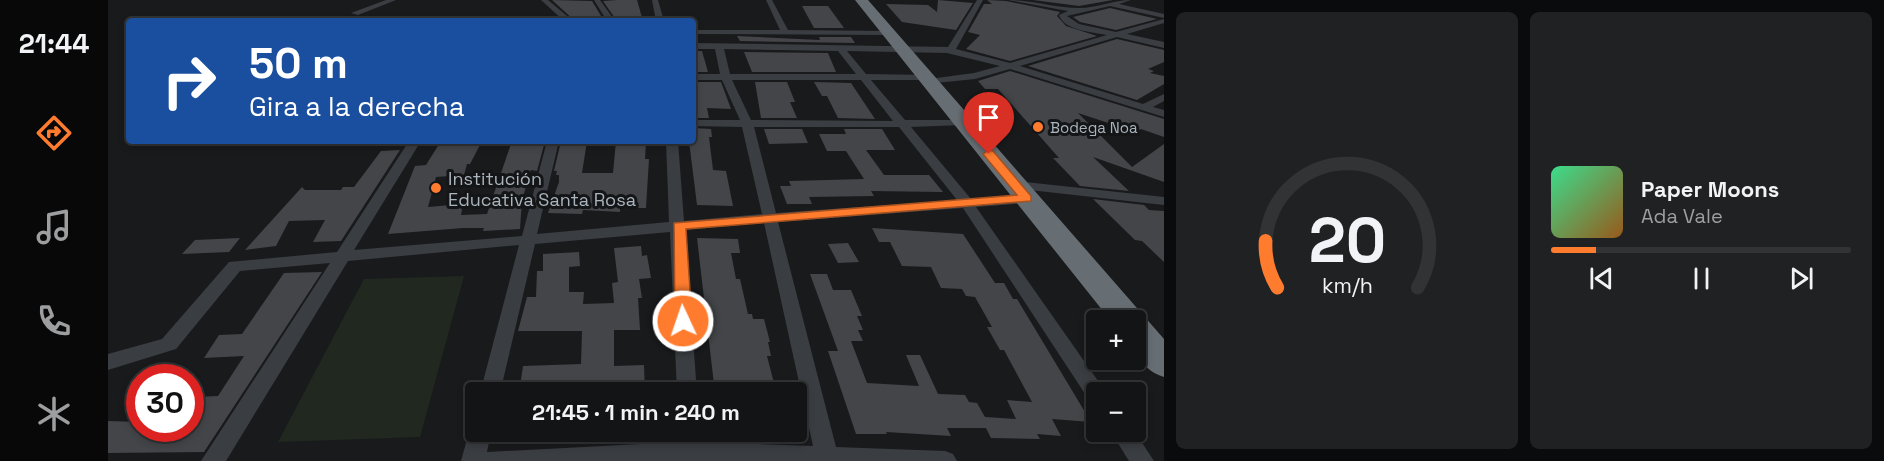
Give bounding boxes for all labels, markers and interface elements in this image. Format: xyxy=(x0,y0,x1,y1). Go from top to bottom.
text: 21:44 xyxy=(19,26,89,61)
text: 50 m xyxy=(249,37,348,90)
icon: right xyxy=(150,42,228,120)
text: Gira a la derecha xyxy=(249,89,464,124)
pin xyxy=(963,92,1014,154)
icon: arrive xyxy=(972,101,1005,134)
icon: directions xyxy=(33,112,75,154)
place label: Bodega Noa xyxy=(1050,118,1138,137)
marker: Bodega Noa xyxy=(1031,120,1045,134)
place label: Institución Educativa Santa Rosa xyxy=(448,167,636,211)
text: Paper Moons xyxy=(1641,175,1779,203)
marker: Institución Educativa Santa Rosa xyxy=(429,181,443,195)
text: 20 xyxy=(1308,201,1386,280)
text: Ada Vale xyxy=(1641,203,1723,229)
icon: music xyxy=(33,206,75,248)
icon: previous xyxy=(1585,262,1618,295)
icon: pause xyxy=(1685,262,1718,295)
icon: next xyxy=(1785,262,1818,295)
text: km/h xyxy=(1321,272,1373,299)
position arrow xyxy=(651,289,715,353)
icon: phone xyxy=(33,300,75,342)
map controls xyxy=(1086,310,1146,442)
button: + xyxy=(1086,310,1146,370)
speed limit sign: 30 xyxy=(126,364,204,442)
button: − xyxy=(1086,382,1146,442)
icon: climate xyxy=(33,393,75,435)
text: 21:45 · 1 min · 240 m xyxy=(532,398,740,426)

